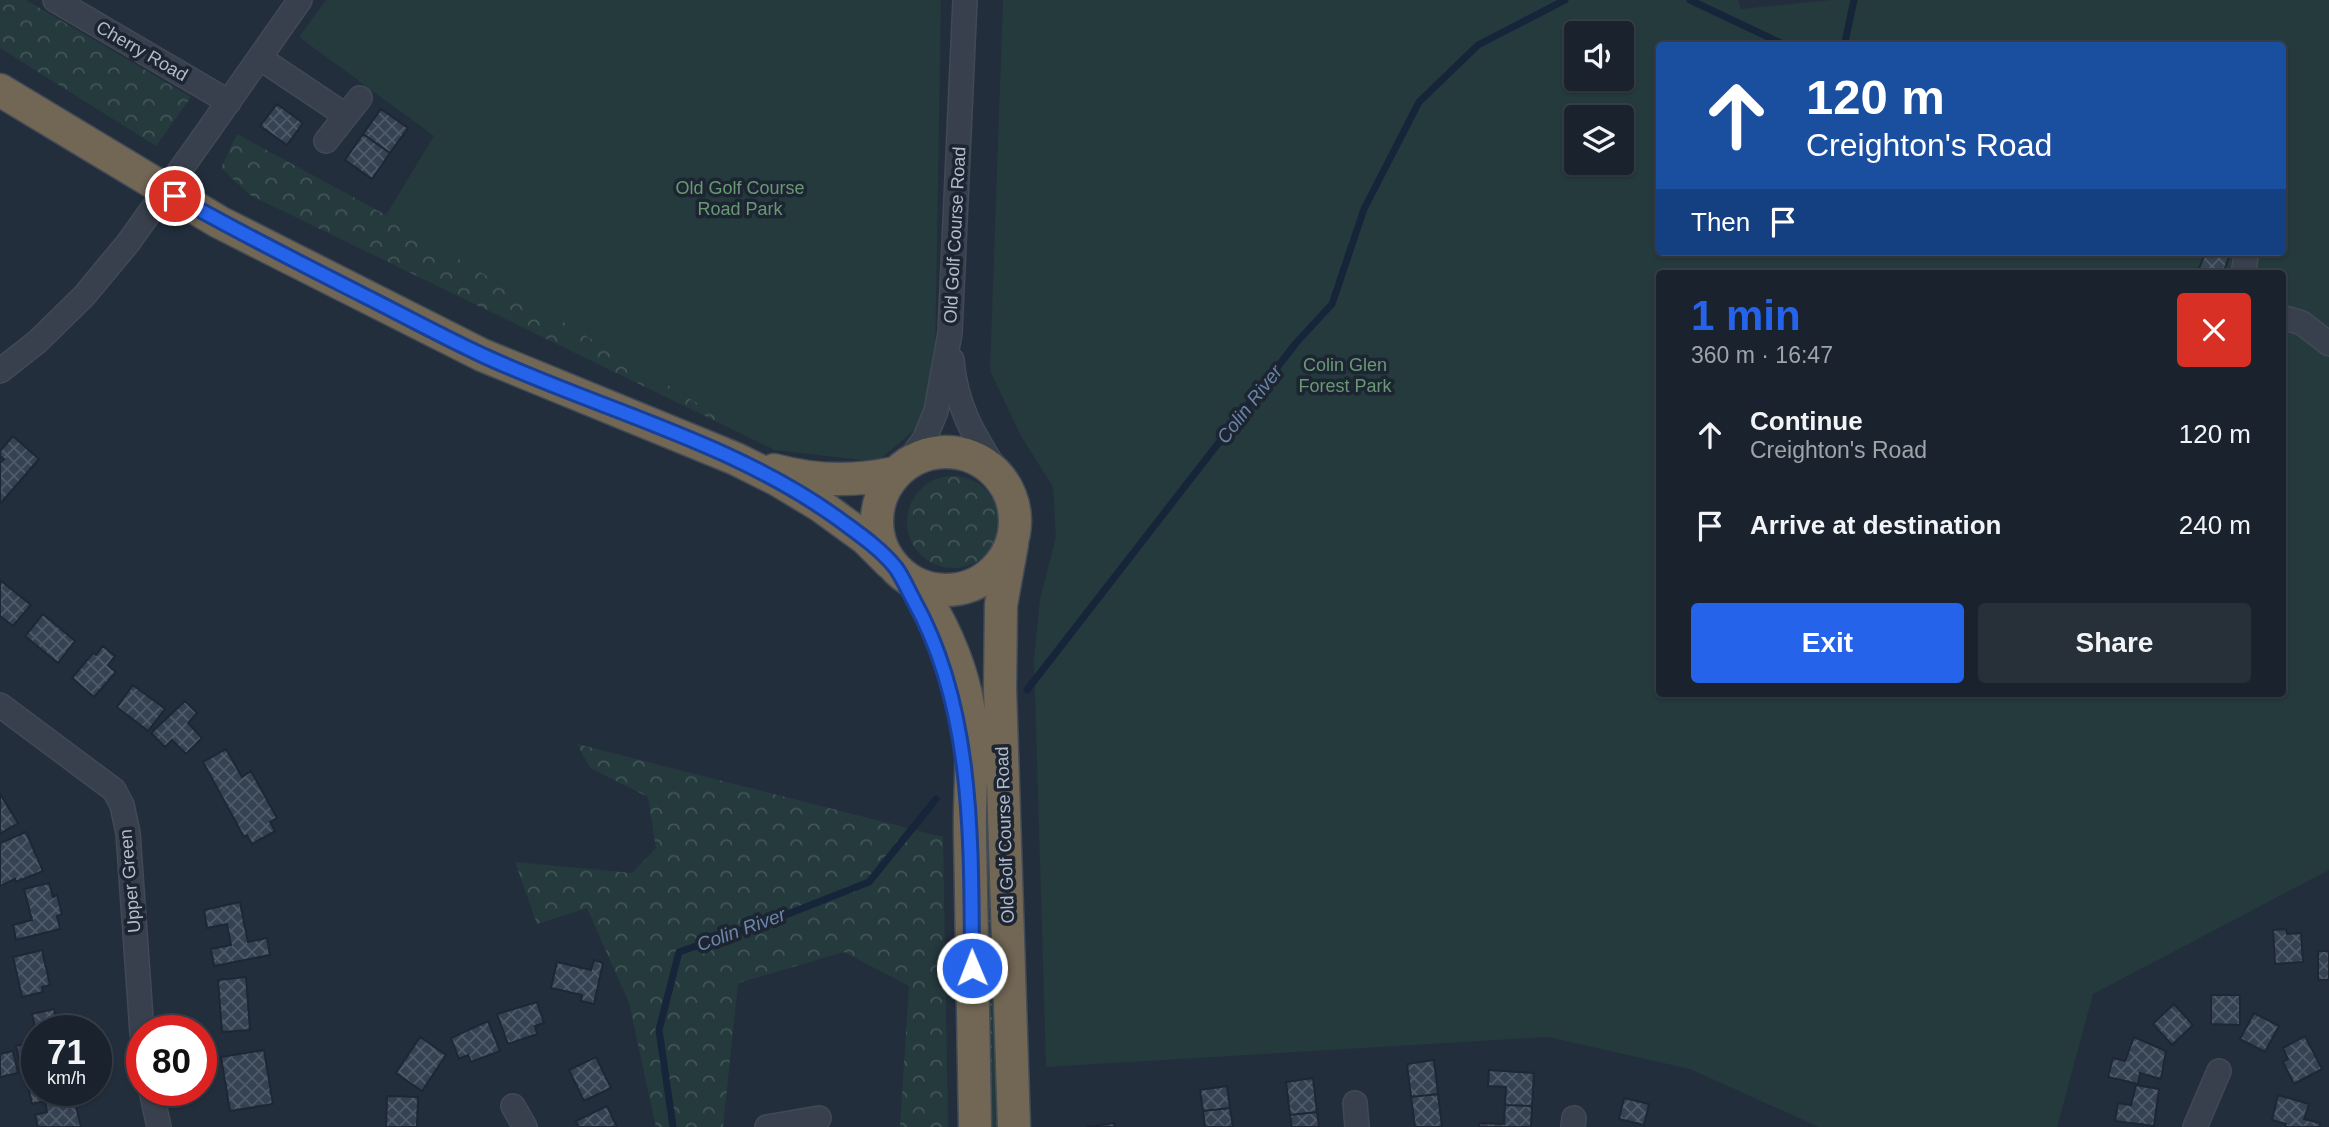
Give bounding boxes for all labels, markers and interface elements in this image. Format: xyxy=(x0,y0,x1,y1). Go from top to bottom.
street label: Cherry Road xyxy=(93,17,191,85)
map controls xyxy=(1564,21,1634,175)
button: sound xyxy=(1564,21,1634,91)
icon: ahead xyxy=(1691,70,1782,161)
text: 120 m xyxy=(1806,70,1945,124)
button: layers xyxy=(1564,105,1634,175)
text: Creighton's Road xyxy=(1806,127,2052,163)
street label: Old Golf Course Road xyxy=(940,146,970,324)
pin xyxy=(145,166,205,226)
icon: arrive xyxy=(156,177,194,215)
park label: Old Golf Course Road Park xyxy=(675,178,805,219)
icon: arrive xyxy=(1764,203,1802,241)
text: Then xyxy=(1691,207,1750,237)
text: 1 min xyxy=(1691,292,1801,339)
button: close xyxy=(2177,293,2251,367)
text: 360 m · 16:47 xyxy=(1691,342,1833,368)
park label: Colin Glen Forest Park xyxy=(1298,355,1393,396)
water label: Colin River xyxy=(1213,361,1287,447)
text: Continue xyxy=(1750,406,1863,436)
icon: ahead xyxy=(1691,416,1729,454)
text: 120 m xyxy=(2179,419,2251,449)
text: Creighton's Road xyxy=(1750,437,1927,463)
icon: arrive xyxy=(1691,507,1729,545)
text: Arrive at destination xyxy=(1750,510,2001,540)
text: 240 m xyxy=(2179,510,2251,540)
button: Exit xyxy=(1691,603,1964,683)
button: Share xyxy=(1978,603,2251,683)
street label: Old Golf Course Road xyxy=(992,746,1018,924)
street label: Upper Green xyxy=(116,828,144,934)
water label: Colin River xyxy=(694,903,789,955)
position arrow xyxy=(935,931,1009,1005)
speed limit sign: 80 xyxy=(126,1015,217,1106)
text: 71 xyxy=(47,1032,86,1071)
text: km/h xyxy=(47,1068,86,1088)

